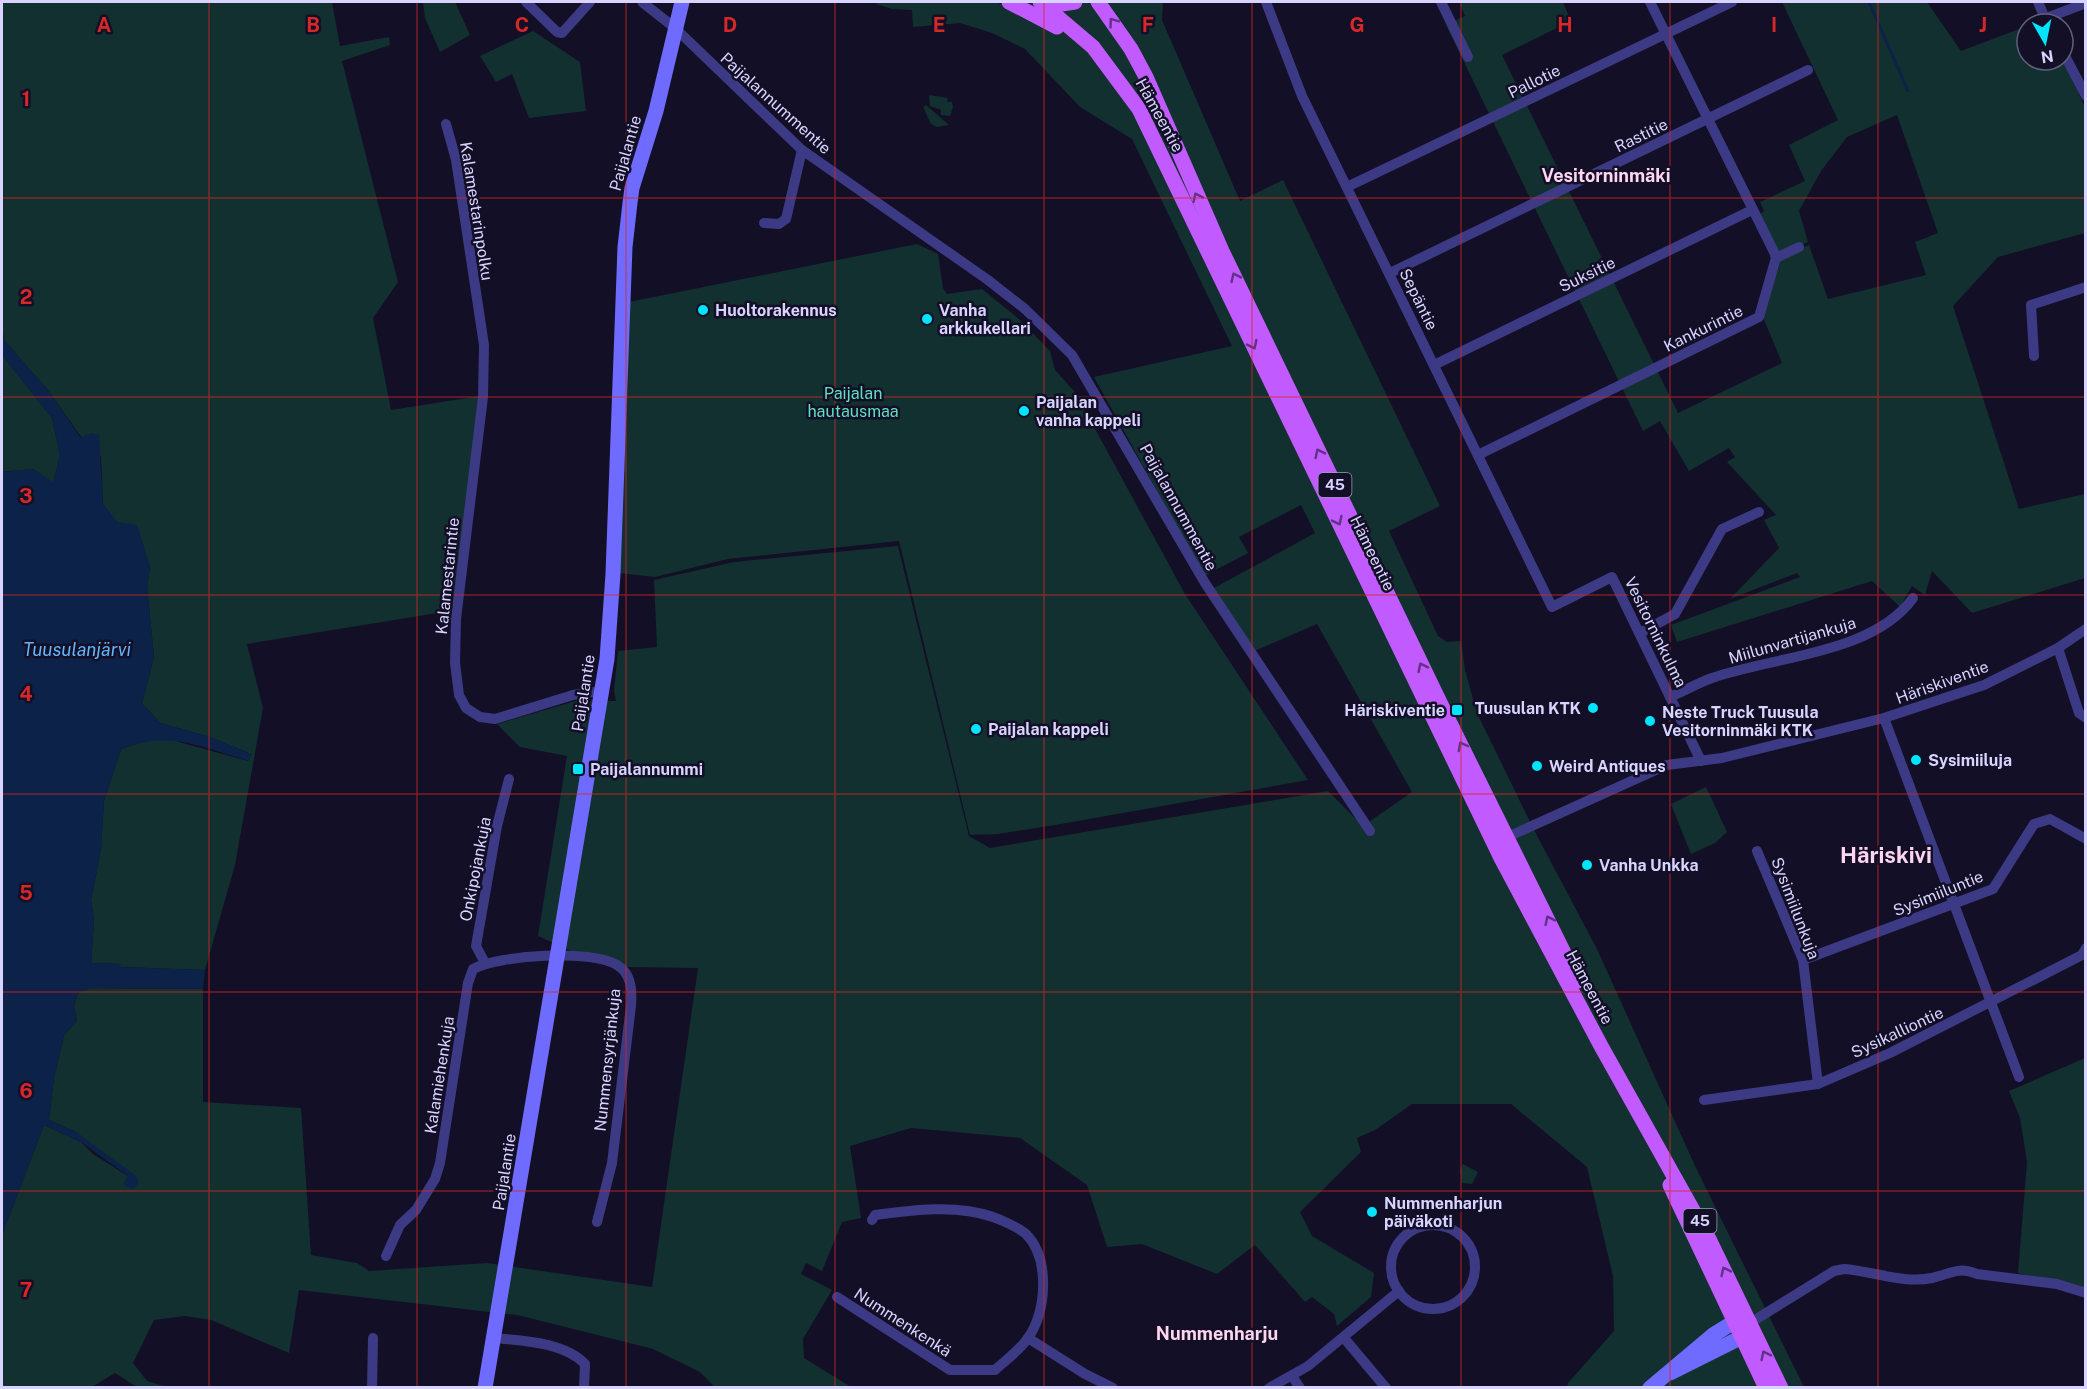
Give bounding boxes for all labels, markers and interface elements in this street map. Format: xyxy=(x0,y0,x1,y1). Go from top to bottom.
north arrow xyxy=(2015,12,2075,72)
text: A xyxy=(97,13,111,37)
text: B xyxy=(306,13,320,37)
text: C xyxy=(515,13,529,37)
text: D xyxy=(723,13,737,37)
text: E xyxy=(933,13,945,37)
text: F xyxy=(1142,13,1154,37)
text: G xyxy=(1349,13,1365,37)
text: H xyxy=(1557,13,1573,37)
text: I xyxy=(1771,13,1777,37)
text: J xyxy=(1979,13,1987,37)
one-way arrow xyxy=(1109,18,1120,29)
text: N xyxy=(2040,46,2055,67)
street label: Paijalannummentie xyxy=(716,49,835,158)
street label: Pallotie xyxy=(1505,61,1563,102)
street label: Hämeentie xyxy=(1132,75,1188,155)
text: 1 xyxy=(22,87,30,111)
street label: Paijalantie xyxy=(606,113,645,193)
street label: Rastitie xyxy=(1612,114,1671,156)
street label: Kalamestarinpolku xyxy=(456,140,497,282)
district label: Vesitorninmäki xyxy=(1542,165,1670,186)
one-way arrow xyxy=(1193,193,1205,204)
street label: Suksitie xyxy=(1556,253,1618,296)
street label: Sepäntie xyxy=(1396,265,1442,333)
one-way arrow xyxy=(1230,273,1242,284)
text: 2 xyxy=(20,285,32,309)
place label: Huoltorakennus xyxy=(715,301,837,320)
place label: Vanha arkkukellari xyxy=(939,301,1031,338)
street label: Kankurintie xyxy=(1661,301,1746,356)
marker: Huoltorakennus xyxy=(696,303,710,317)
marker: Vanha arkkukellari xyxy=(920,312,934,326)
one-way arrow xyxy=(1246,339,1258,350)
park label: Paijalan hautausmaa xyxy=(807,384,899,421)
place label: Paijalan vanha kappeli xyxy=(1036,393,1141,430)
marker: Paijalan vanha kappeli xyxy=(1017,404,1031,418)
street label: Paijalannummentie xyxy=(1136,440,1221,574)
one-way arrow xyxy=(1315,449,1327,460)
road number: 45 xyxy=(1318,473,1352,497)
text: 3 xyxy=(19,484,33,508)
street label: Hämeentie xyxy=(1346,513,1399,594)
one-way arrow xyxy=(1330,514,1342,525)
street label: Kalamestarintie xyxy=(432,517,463,635)
street label: Vesitorninkulma xyxy=(1621,574,1691,691)
street label: Miilunvartijankuja xyxy=(1726,613,1858,668)
water label: Tuusulanjärvi xyxy=(23,639,132,660)
street label: Paijalantie xyxy=(568,653,599,733)
street label: Häriskiventie xyxy=(1893,657,1991,708)
one-way arrow xyxy=(1418,662,1430,673)
text: 4 xyxy=(19,682,33,706)
place label: Tuusulan KTK xyxy=(1475,699,1582,718)
place label: Häriskiventie xyxy=(1344,701,1445,720)
marker: Tuusulan KTK xyxy=(1586,701,1600,715)
marker: Häriskiventie xyxy=(1450,703,1464,717)
place label: Neste Truck Tuusula Vesitorninmäki KTK xyxy=(1662,703,1819,740)
marker: Neste Truck Tuusula Vesitorninmäki KTK xyxy=(1643,714,1657,728)
place label: Paijalan kappeli xyxy=(988,720,1109,739)
marker: Paijalan kappeli xyxy=(969,722,983,736)
one-way arrow xyxy=(1458,741,1469,752)
place label: Sysimiiluja xyxy=(1928,751,2012,770)
marker: Sysimiiluja xyxy=(1909,753,1923,767)
place label: Weird Antiques xyxy=(1549,757,1666,776)
marker: Weird Antiques xyxy=(1530,759,1544,773)
place label: Paijalannummi xyxy=(590,760,703,779)
marker: Paijalannummi xyxy=(571,762,585,776)
street label: Onkipojankuja xyxy=(456,815,495,923)
district label: Häriskivi xyxy=(1840,842,1932,868)
street label: Sysimiilunkuja xyxy=(1767,854,1824,962)
place label: Vanha Unkka xyxy=(1599,856,1698,875)
marker: Vanha Unkka xyxy=(1580,858,1594,872)
street label: Sysimiiluntie xyxy=(1890,867,1986,920)
text: 5 xyxy=(19,881,33,905)
one-way arrow xyxy=(1544,916,1556,927)
street label: Hämeentie xyxy=(1562,947,1617,1028)
street label: Nummensyrjänkuja xyxy=(591,988,624,1132)
street label: Sysikalliontie xyxy=(1848,1003,1946,1062)
street label: Kalamiehenkuja xyxy=(421,1015,458,1135)
text: 6 xyxy=(19,1079,33,1103)
street label: Paijalantie xyxy=(489,1132,520,1212)
place label: Nummenharjun päiväkoti xyxy=(1384,1194,1502,1231)
marker: Nummenharjun päiväkoti xyxy=(1365,1205,1379,1219)
road number: 45 xyxy=(1684,1209,1716,1233)
one-way arrow xyxy=(1720,1266,1732,1277)
text: 7 xyxy=(20,1278,32,1302)
street label: Nummenkenkä xyxy=(851,1284,955,1361)
district label: Nummenharju xyxy=(1156,1323,1278,1344)
one-way arrow xyxy=(1761,1351,1773,1362)

